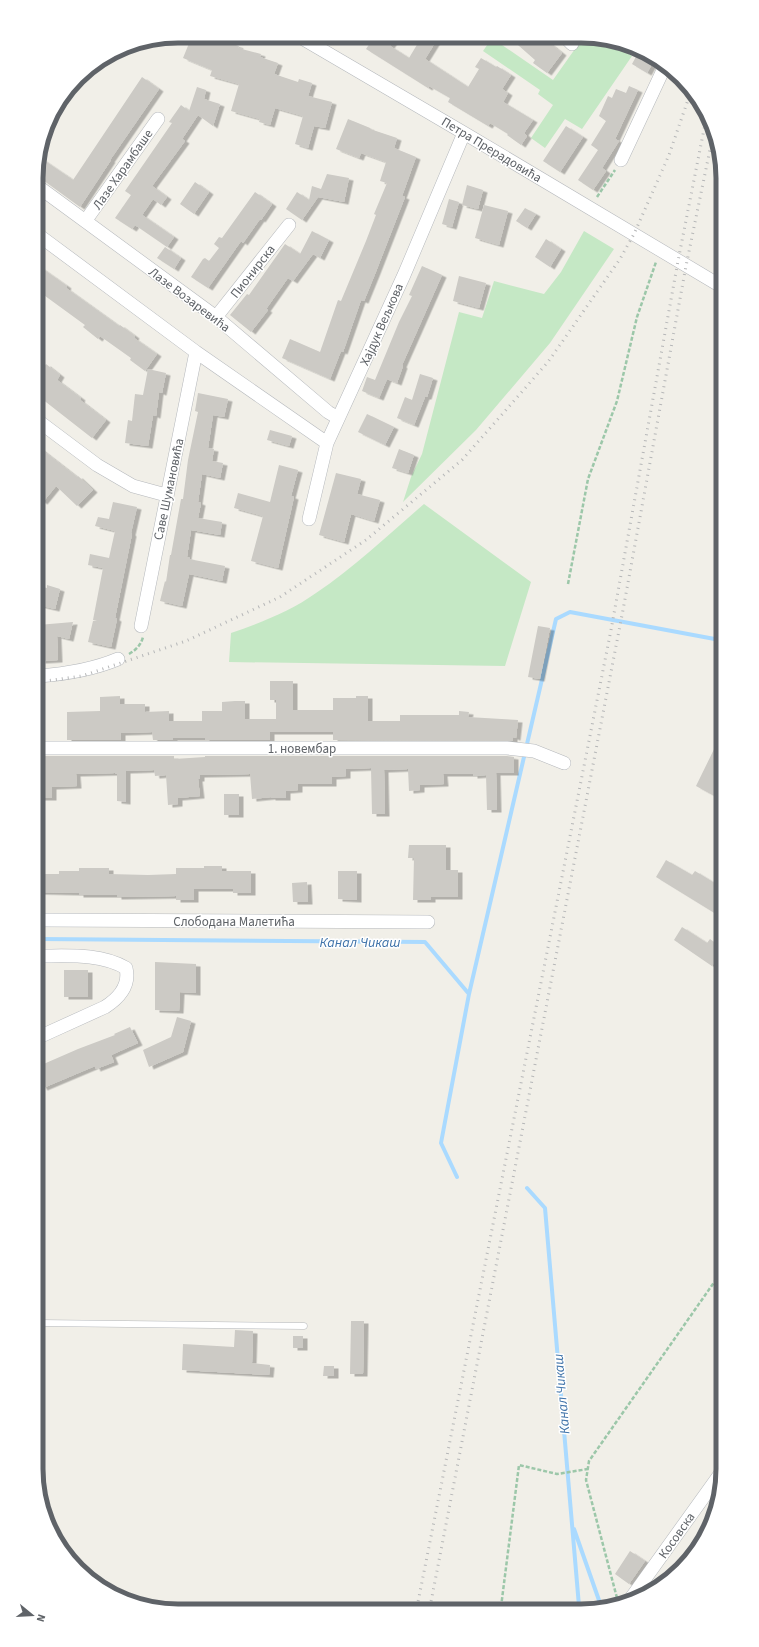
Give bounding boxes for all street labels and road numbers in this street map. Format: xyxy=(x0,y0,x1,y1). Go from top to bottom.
street label: Петра Прерадовића xyxy=(438,113,545,187)
street label: Лазе Харамбаше xyxy=(88,126,157,213)
street label: Пионирска xyxy=(226,241,279,302)
street label: Лазе Возаревића xyxy=(145,263,234,336)
street label: Хајдук Вељкова xyxy=(356,280,408,368)
street label: Саве Шумановића xyxy=(149,437,189,542)
street label: 1. новембар xyxy=(268,740,336,758)
street label: Слободана Малетића xyxy=(173,913,295,931)
street label: Косовска xyxy=(654,1509,699,1562)

